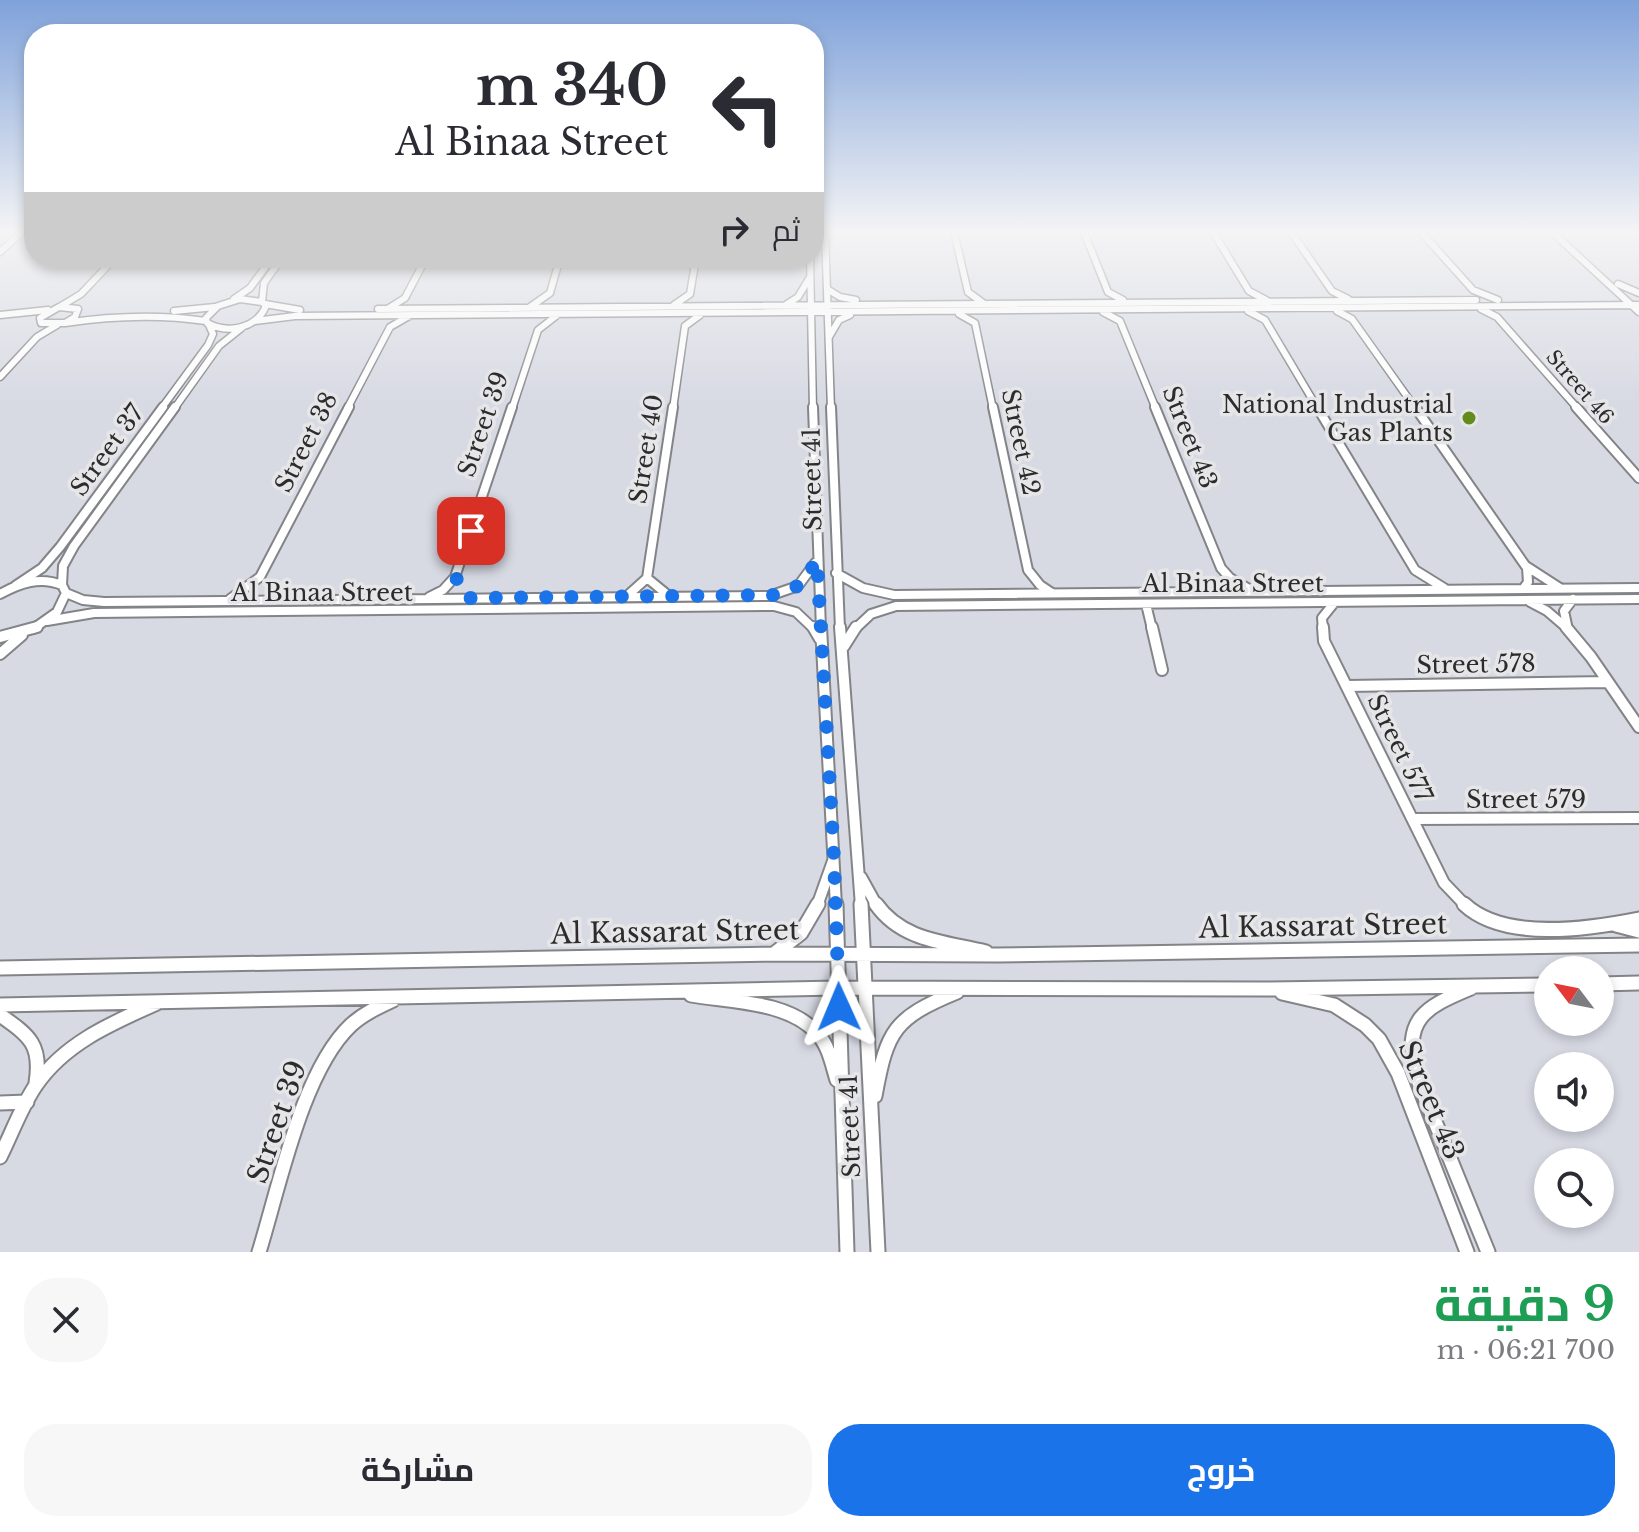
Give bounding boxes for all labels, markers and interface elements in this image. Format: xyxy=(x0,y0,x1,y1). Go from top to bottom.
text: 340 m xyxy=(476,51,668,120)
icon: left xyxy=(696,56,800,160)
text: Al Binaa Street xyxy=(395,120,668,165)
icon: right xyxy=(712,208,756,252)
text: ثم xyxy=(772,212,800,249)
street label: Street 46 xyxy=(1541,345,1619,429)
street label: Street 39 xyxy=(451,368,515,480)
street label: Street 43 xyxy=(1156,382,1224,492)
street label: Street 42 xyxy=(996,386,1046,498)
street label: Street 38 xyxy=(268,387,344,497)
place label: National Industrial Gas Plants xyxy=(1222,390,1453,447)
street label: Street 40 xyxy=(623,392,669,506)
street label: Street 37 xyxy=(64,398,150,501)
marker: National Industrial Gas Plants xyxy=(1460,409,1478,427)
street label: Street 41 xyxy=(797,427,827,531)
pin xyxy=(437,497,505,565)
icon: arrive xyxy=(449,509,493,553)
street label: Al Binaa Street xyxy=(1141,569,1324,598)
street label: Al Binaa Street xyxy=(230,578,413,607)
street label: Street 578 xyxy=(1416,648,1536,680)
street label: Street 577 xyxy=(1361,689,1439,808)
street label: Street 579 xyxy=(1466,785,1586,814)
street label: Al Kassarat Street xyxy=(1197,906,1448,946)
street label: Al Kassarat Street xyxy=(549,912,800,952)
north arrow xyxy=(1534,956,1614,1036)
map controls xyxy=(1534,956,1614,1228)
position arrow xyxy=(797,965,881,1049)
street label: Street 43 xyxy=(1390,1035,1472,1165)
button: sound xyxy=(1534,1052,1614,1132)
street label: Street 39 xyxy=(240,1056,314,1188)
street label: Street 41 xyxy=(834,1074,866,1178)
button: search xyxy=(1534,1148,1614,1228)
text: 9 دقيقة xyxy=(1434,1274,1615,1334)
button: close xyxy=(24,1278,108,1362)
text: 700 m · 06:21 xyxy=(1437,1334,1615,1366)
button: مشاركة xyxy=(24,1424,812,1516)
button: خروج xyxy=(828,1424,1615,1516)

